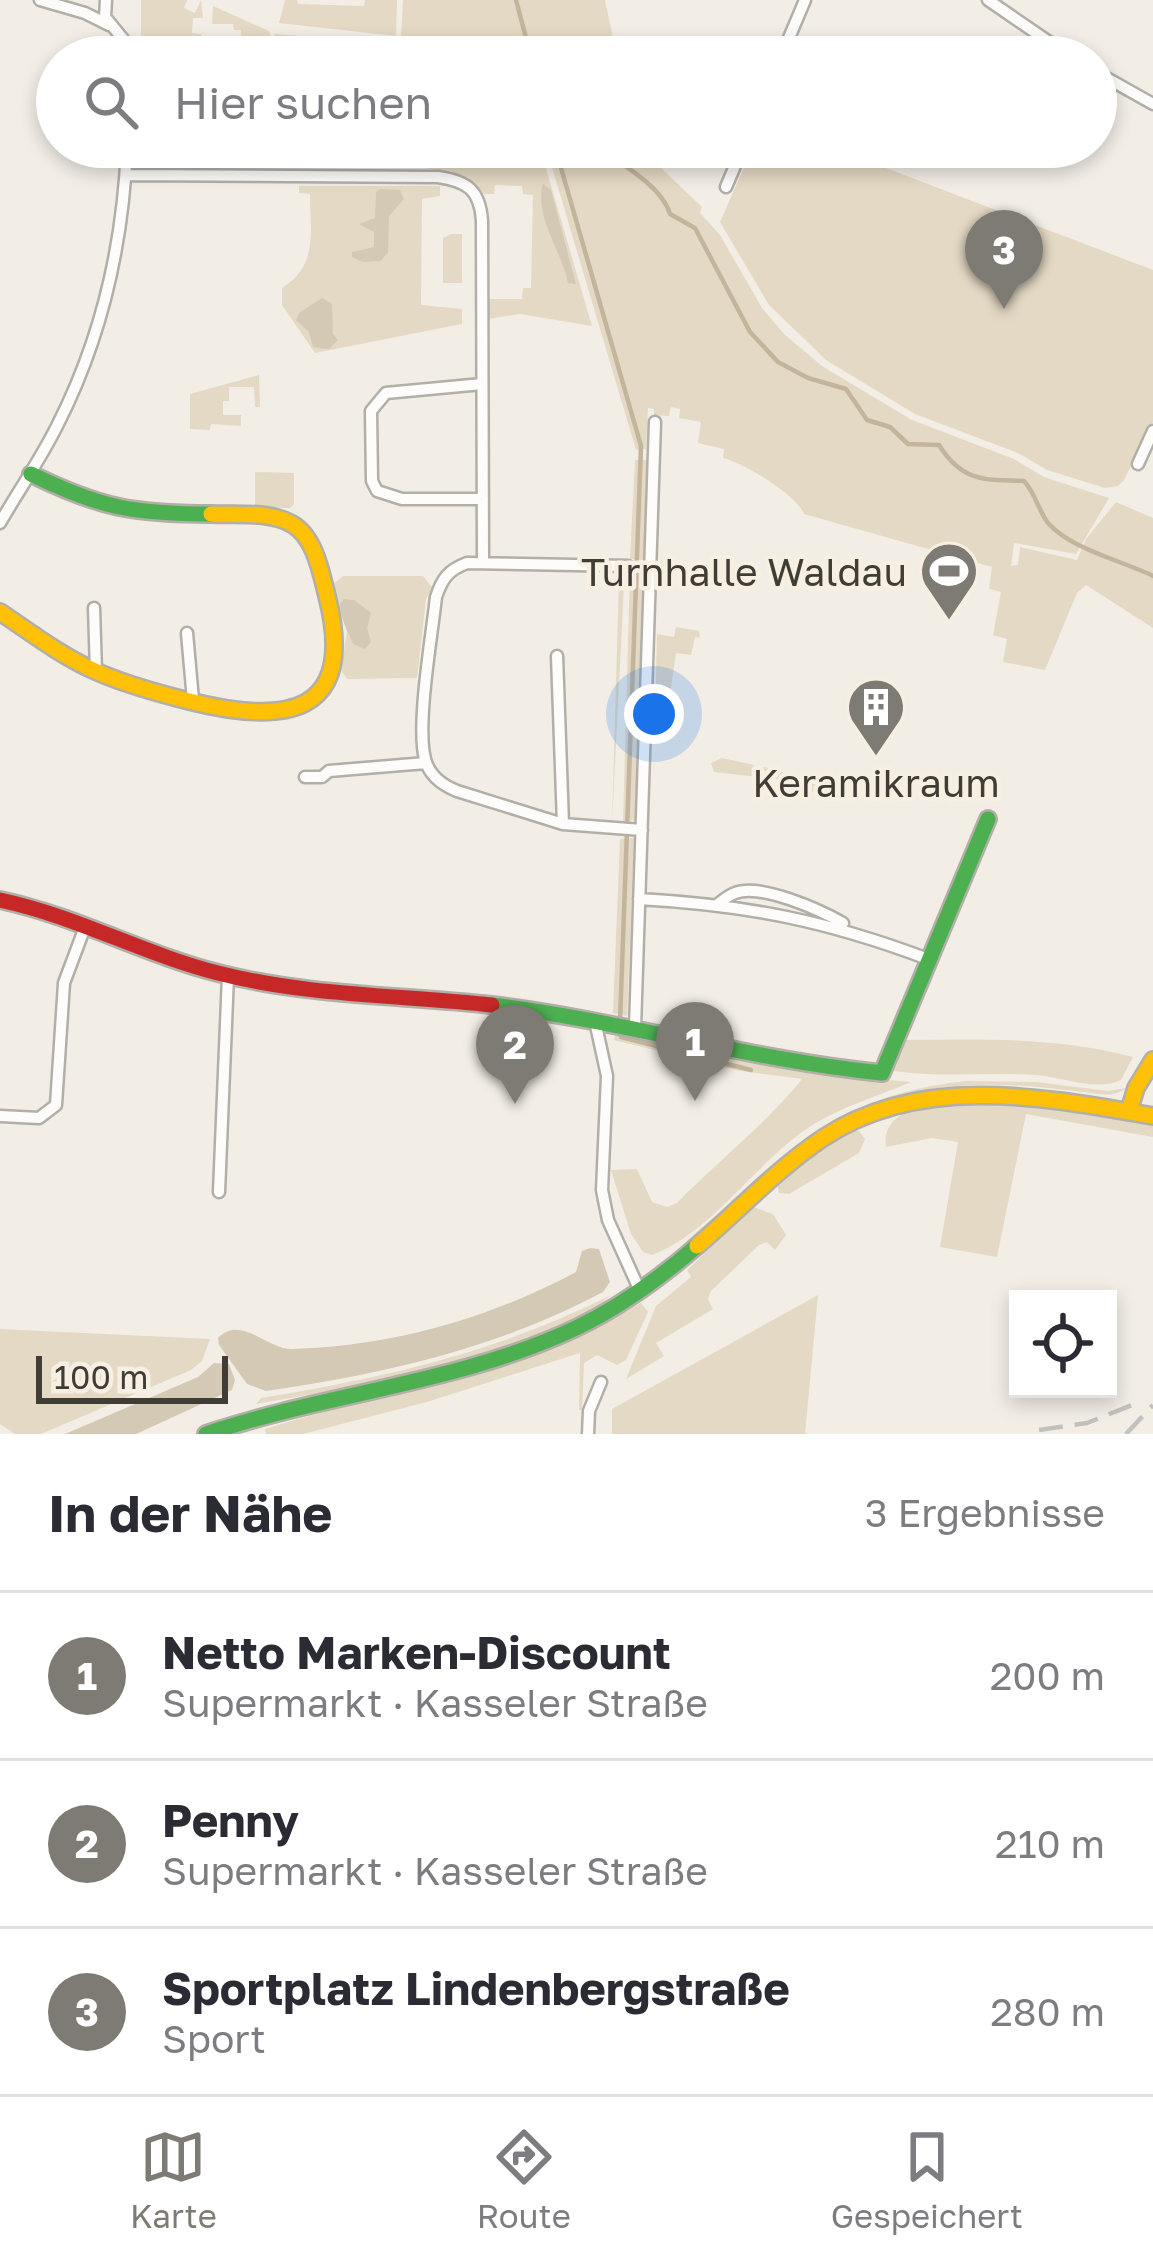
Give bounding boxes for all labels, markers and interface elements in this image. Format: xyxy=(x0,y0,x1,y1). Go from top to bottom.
search box xyxy=(36,36,1117,168)
icon: search xyxy=(78,69,144,135)
text: Hier suchen xyxy=(174,75,432,129)
pin: 3 xyxy=(965,210,1043,309)
sports icon: Turnhalle Waldau xyxy=(918,540,980,622)
place label: Turnhalle Waldau xyxy=(581,548,907,595)
building icon: Keramikraum xyxy=(845,676,907,758)
your location xyxy=(624,684,684,744)
place label: Keramikraum xyxy=(752,759,1000,806)
pin: 1 xyxy=(656,1002,734,1101)
pin: 2 xyxy=(476,1005,554,1104)
map controls xyxy=(1009,1290,1117,1398)
button: locate xyxy=(1009,1290,1117,1398)
scale bar xyxy=(36,1350,228,1403)
text: 100 m xyxy=(54,1357,148,1396)
text: In der Nähe xyxy=(48,1482,332,1543)
text: 3 Ergebnisse xyxy=(865,1489,1105,1536)
text: Netto Marken-Discount xyxy=(162,1625,671,1679)
text: 1 xyxy=(77,1652,97,1699)
text: 200 m xyxy=(990,1652,1105,1699)
text: Supermarkt · Kasseler Straße xyxy=(162,1679,708,1726)
text: Penny xyxy=(162,1793,299,1847)
text: 2 xyxy=(75,1820,99,1867)
text: 210 m xyxy=(995,1820,1105,1867)
text: Supermarkt · Kasseler Straße xyxy=(162,1847,708,1894)
text: Sportplatz Lindenbergstraße xyxy=(162,1961,790,2015)
text: 3 xyxy=(75,1988,99,2035)
text: 280 m xyxy=(990,1988,1105,2035)
text: Sport xyxy=(162,2015,266,2062)
tab: Karte xyxy=(130,2124,217,2235)
tab: Route xyxy=(477,2124,571,2235)
tab: Gespeichert xyxy=(831,2124,1023,2235)

